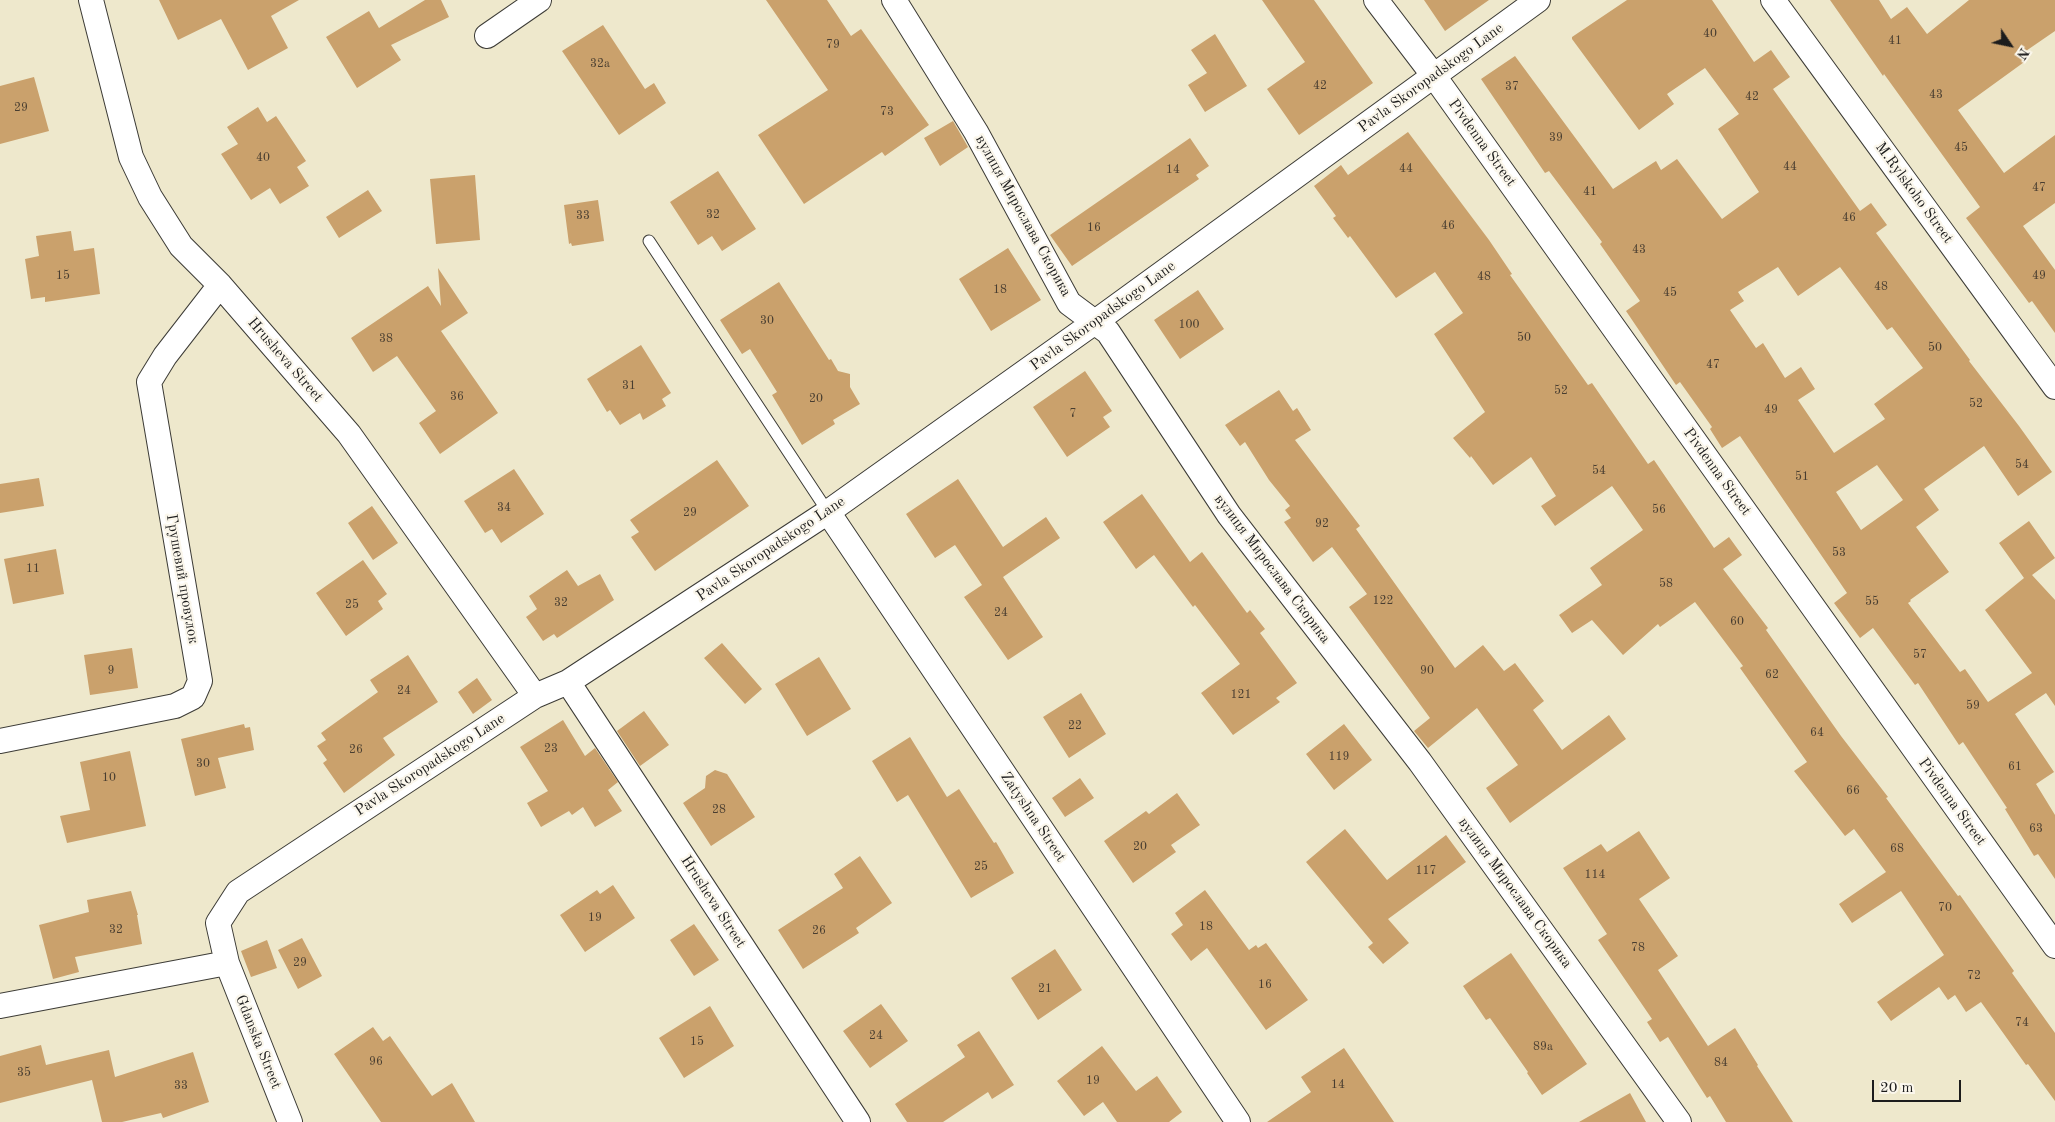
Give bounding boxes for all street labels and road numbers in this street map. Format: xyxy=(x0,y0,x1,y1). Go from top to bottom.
street label: Pavla Skoropadskogo Lane xyxy=(1355,19,1507,137)
street label: Pivdenna Street xyxy=(1444,96,1520,190)
street label: вулиця Мирослава Скорика xyxy=(971,132,1075,300)
street label: M.Rylskoho Street xyxy=(1871,139,1957,247)
street label: Pavla Skoropadskogo Lane xyxy=(1027,257,1179,375)
street label: Hrusheva Street xyxy=(243,314,327,406)
street label: Pivdenna Street xyxy=(1679,425,1755,519)
street label: вулиця Мирослава Скорика xyxy=(1210,491,1334,647)
street label: Pavla Skoropadskogo Lane xyxy=(693,493,849,605)
street label: Грушевий провулок xyxy=(162,513,202,645)
street label: Pavla Skoropadskogo Lane xyxy=(352,710,508,820)
street label: Pivdenna Street xyxy=(1914,755,1990,849)
street label: Zatyshna Street xyxy=(996,769,1070,865)
street label: вулиця Мирослава Скорика xyxy=(1454,814,1576,972)
street label: Hrusheva Street xyxy=(676,852,750,952)
street label: Gdanska Street xyxy=(231,992,285,1092)

